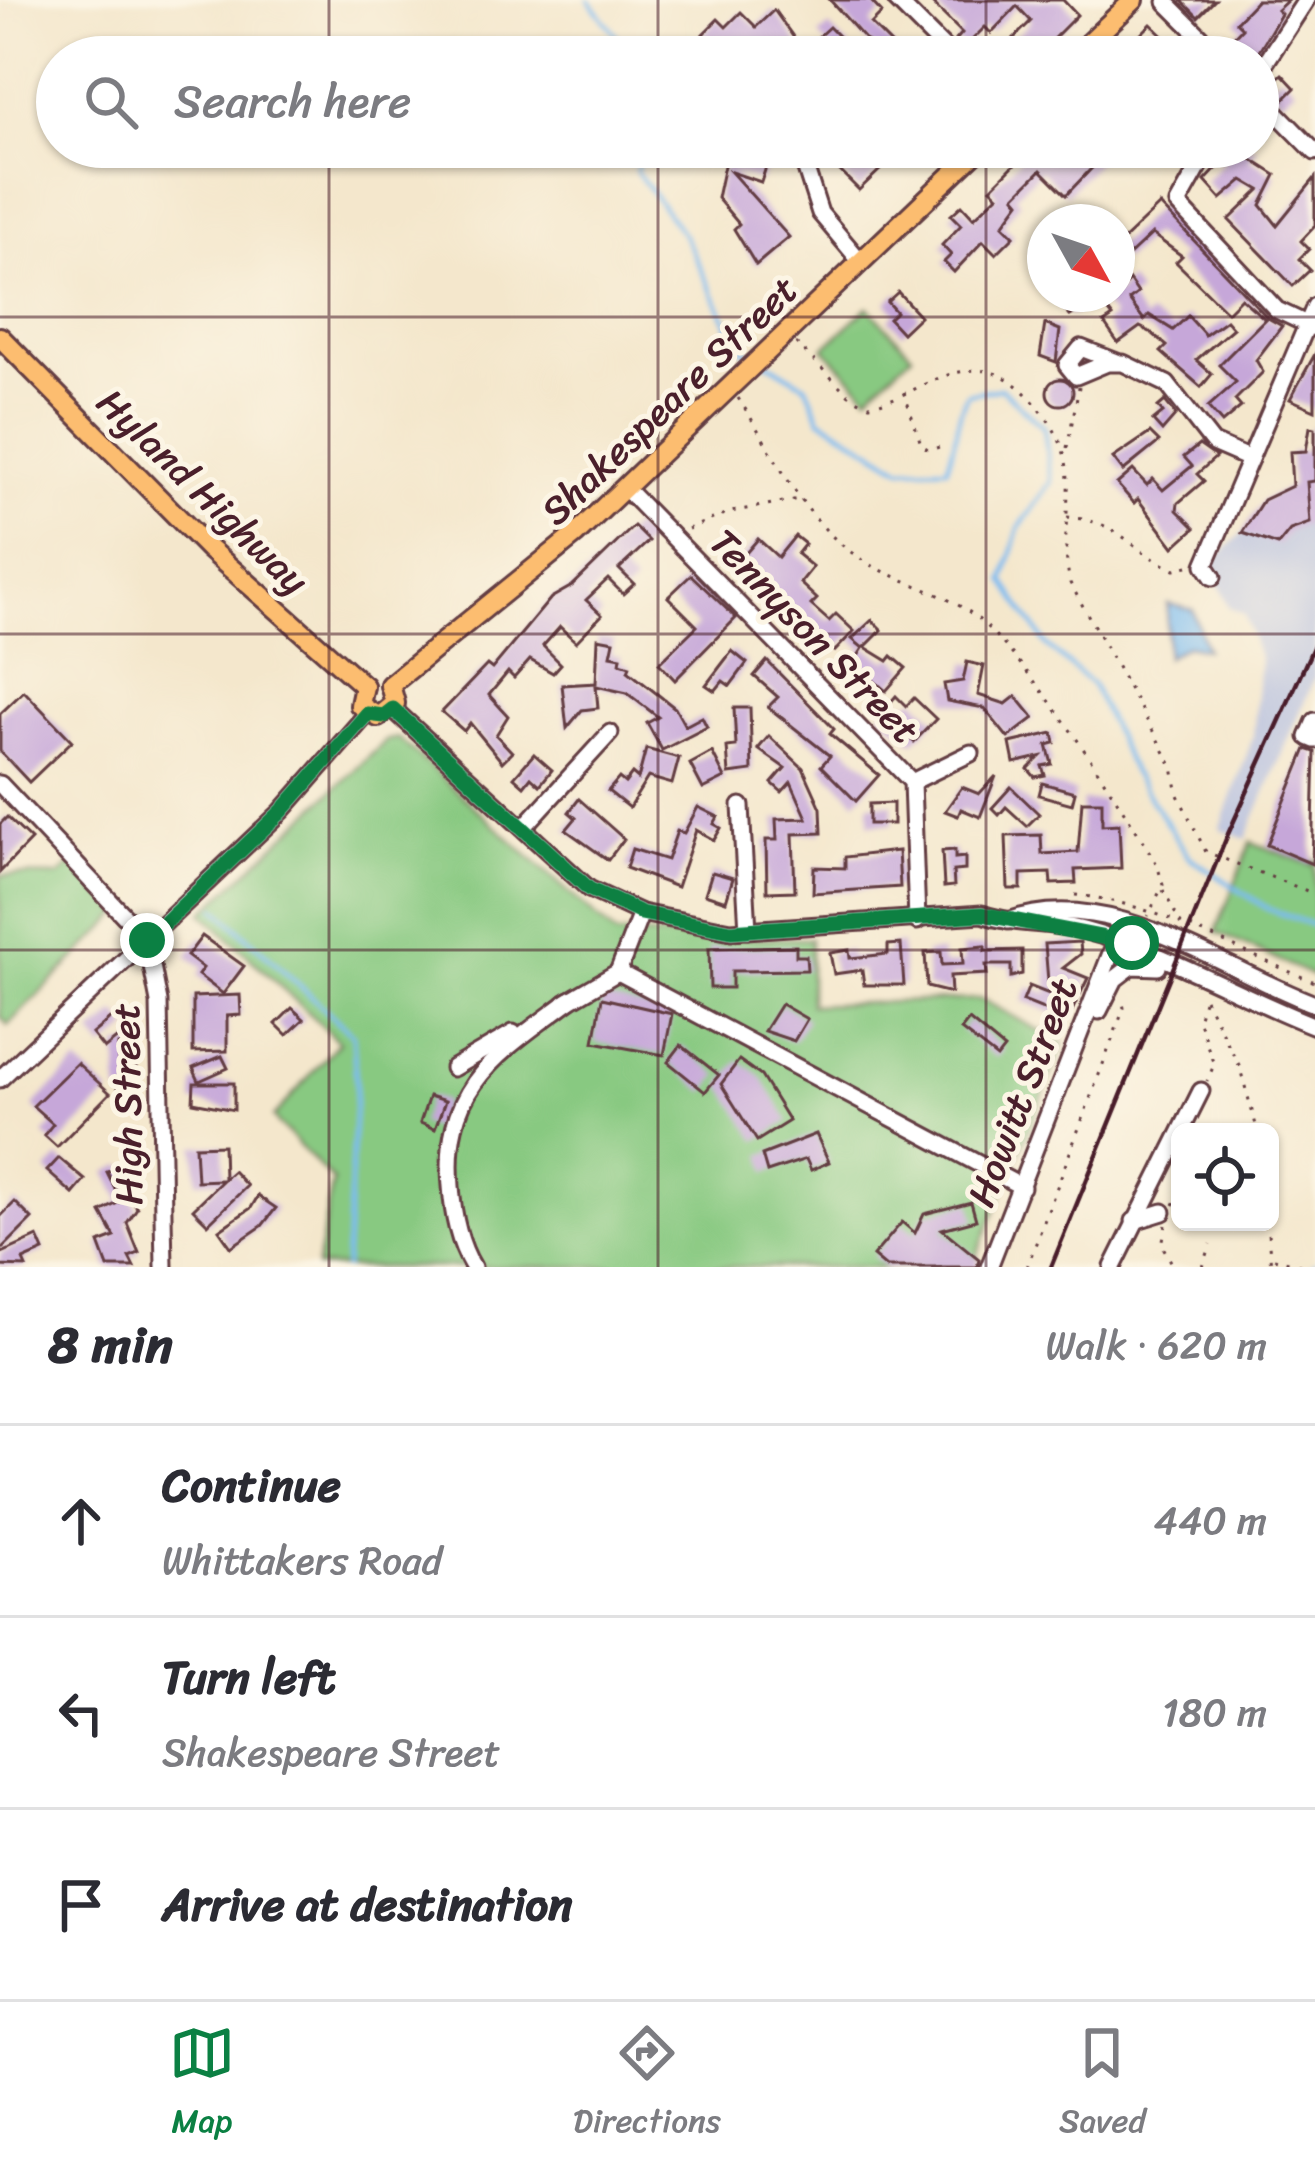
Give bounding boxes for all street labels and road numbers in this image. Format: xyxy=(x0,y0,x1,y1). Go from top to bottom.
street label: Shakespeare Street xyxy=(523,258,815,542)
street label: Hyland Highway xyxy=(80,370,327,612)
street label: Tennyson Street xyxy=(693,511,937,761)
street label: Howitt Street xyxy=(947,967,1097,1217)
street label: High Street xyxy=(91,1002,163,1206)

